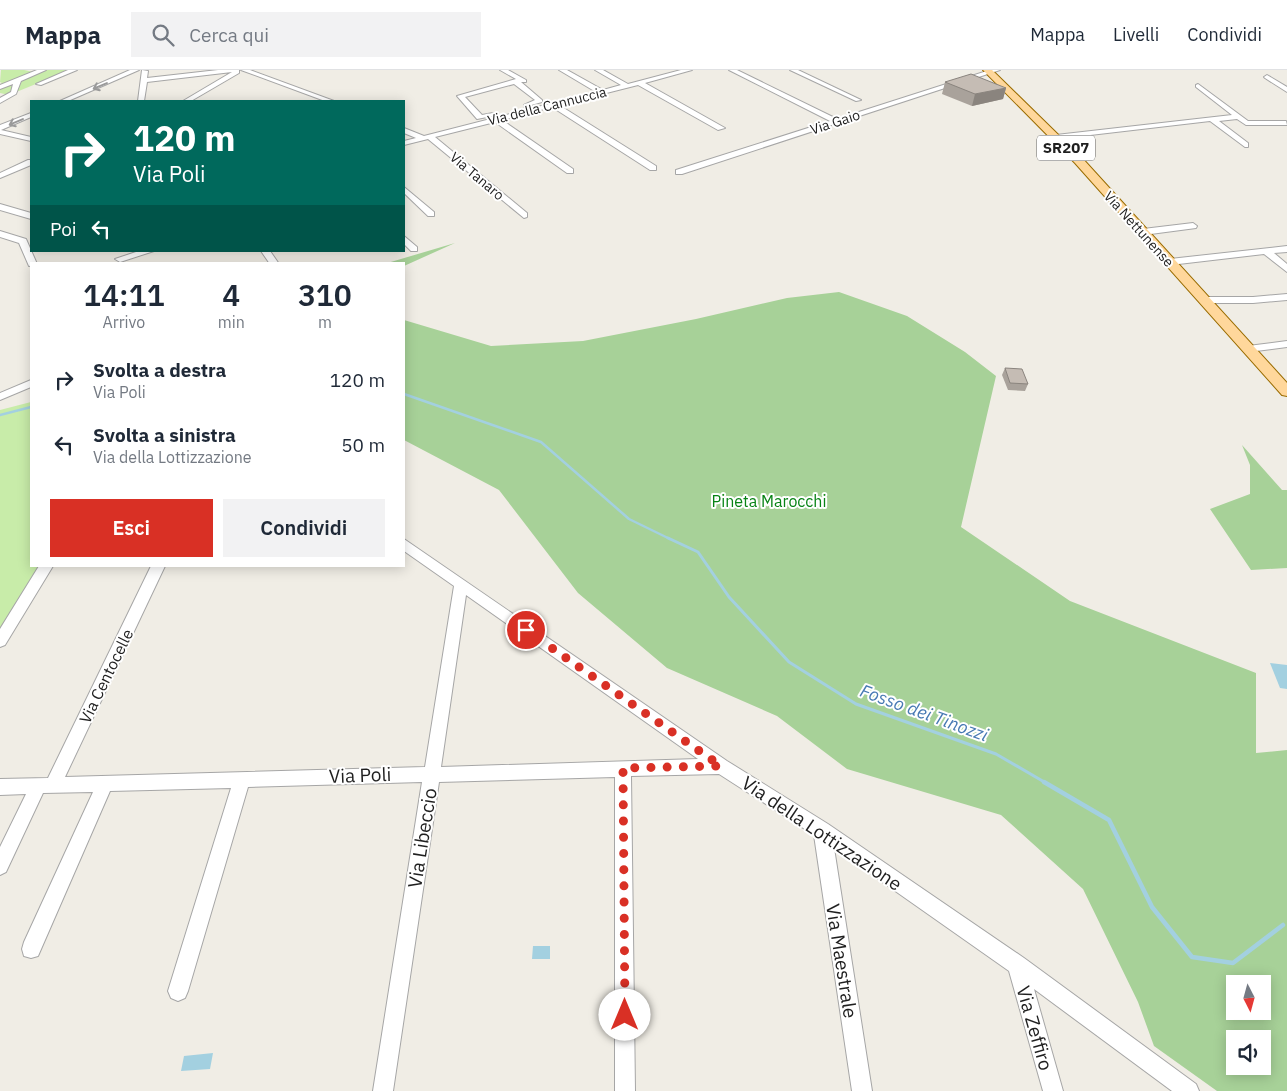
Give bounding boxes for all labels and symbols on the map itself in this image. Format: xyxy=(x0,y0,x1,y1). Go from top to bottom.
one-way arrow xyxy=(93,81,108,91)
street label: Via della Cannuccia xyxy=(486,82,609,129)
street label: Via Gaio xyxy=(808,105,862,138)
one-way arrow xyxy=(9,117,24,127)
road number: SR207 xyxy=(1037,136,1095,160)
street label: Via Tanaro xyxy=(446,148,508,204)
street label: Via Nettunense xyxy=(1100,187,1178,271)
park label: Pineta Marocchi xyxy=(712,491,826,511)
pin xyxy=(505,609,547,651)
street label: Via Centocelle xyxy=(75,625,138,726)
water label: Fosso dei Tinozzi xyxy=(857,679,991,746)
street label: Via Poli xyxy=(328,762,392,788)
street label: Via della Lottizzazione xyxy=(737,770,907,896)
street label: Via Libeccio xyxy=(402,786,442,890)
street label: Via Maestrale xyxy=(821,902,863,1020)
north arrow xyxy=(1226,975,1271,1020)
street label: Via Zeffiro xyxy=(1012,983,1058,1073)
position arrow xyxy=(598,988,650,1040)

